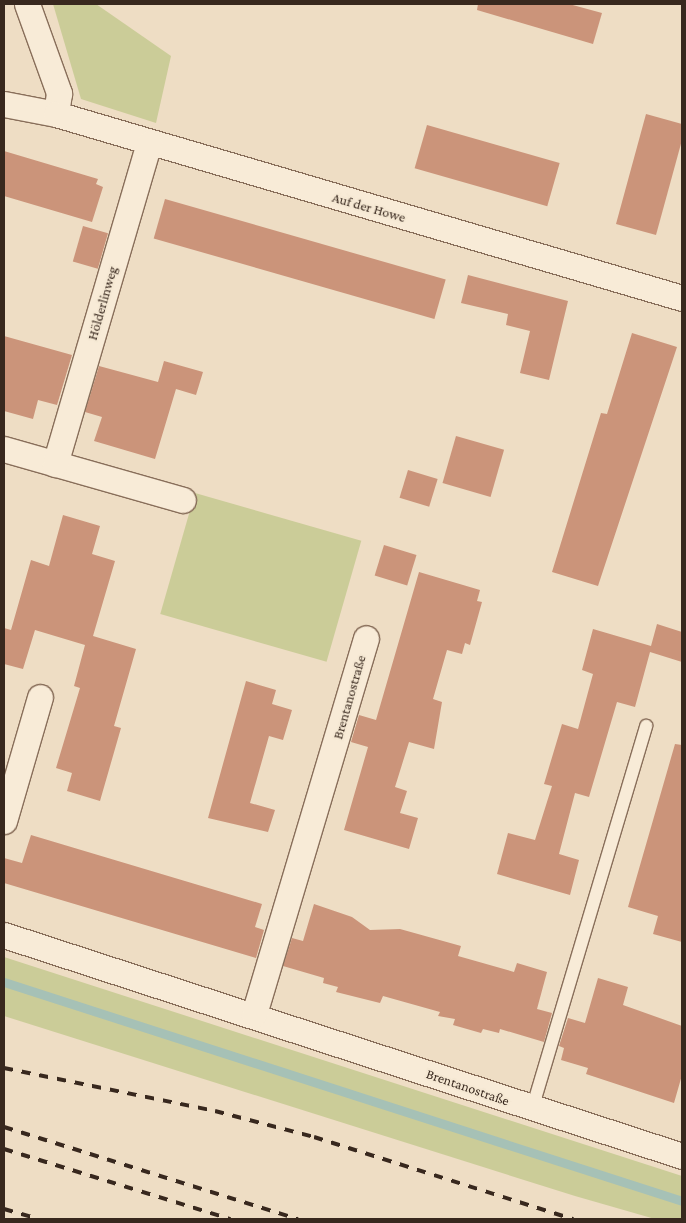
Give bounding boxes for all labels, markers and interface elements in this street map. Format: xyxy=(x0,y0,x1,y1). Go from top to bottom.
street label: Auf der Howe xyxy=(330,189,408,225)
street label: Hölderlinweg xyxy=(83,264,121,342)
street label: Brentanostraße xyxy=(329,653,369,741)
street label: Brentanostraße xyxy=(424,1065,512,1109)

